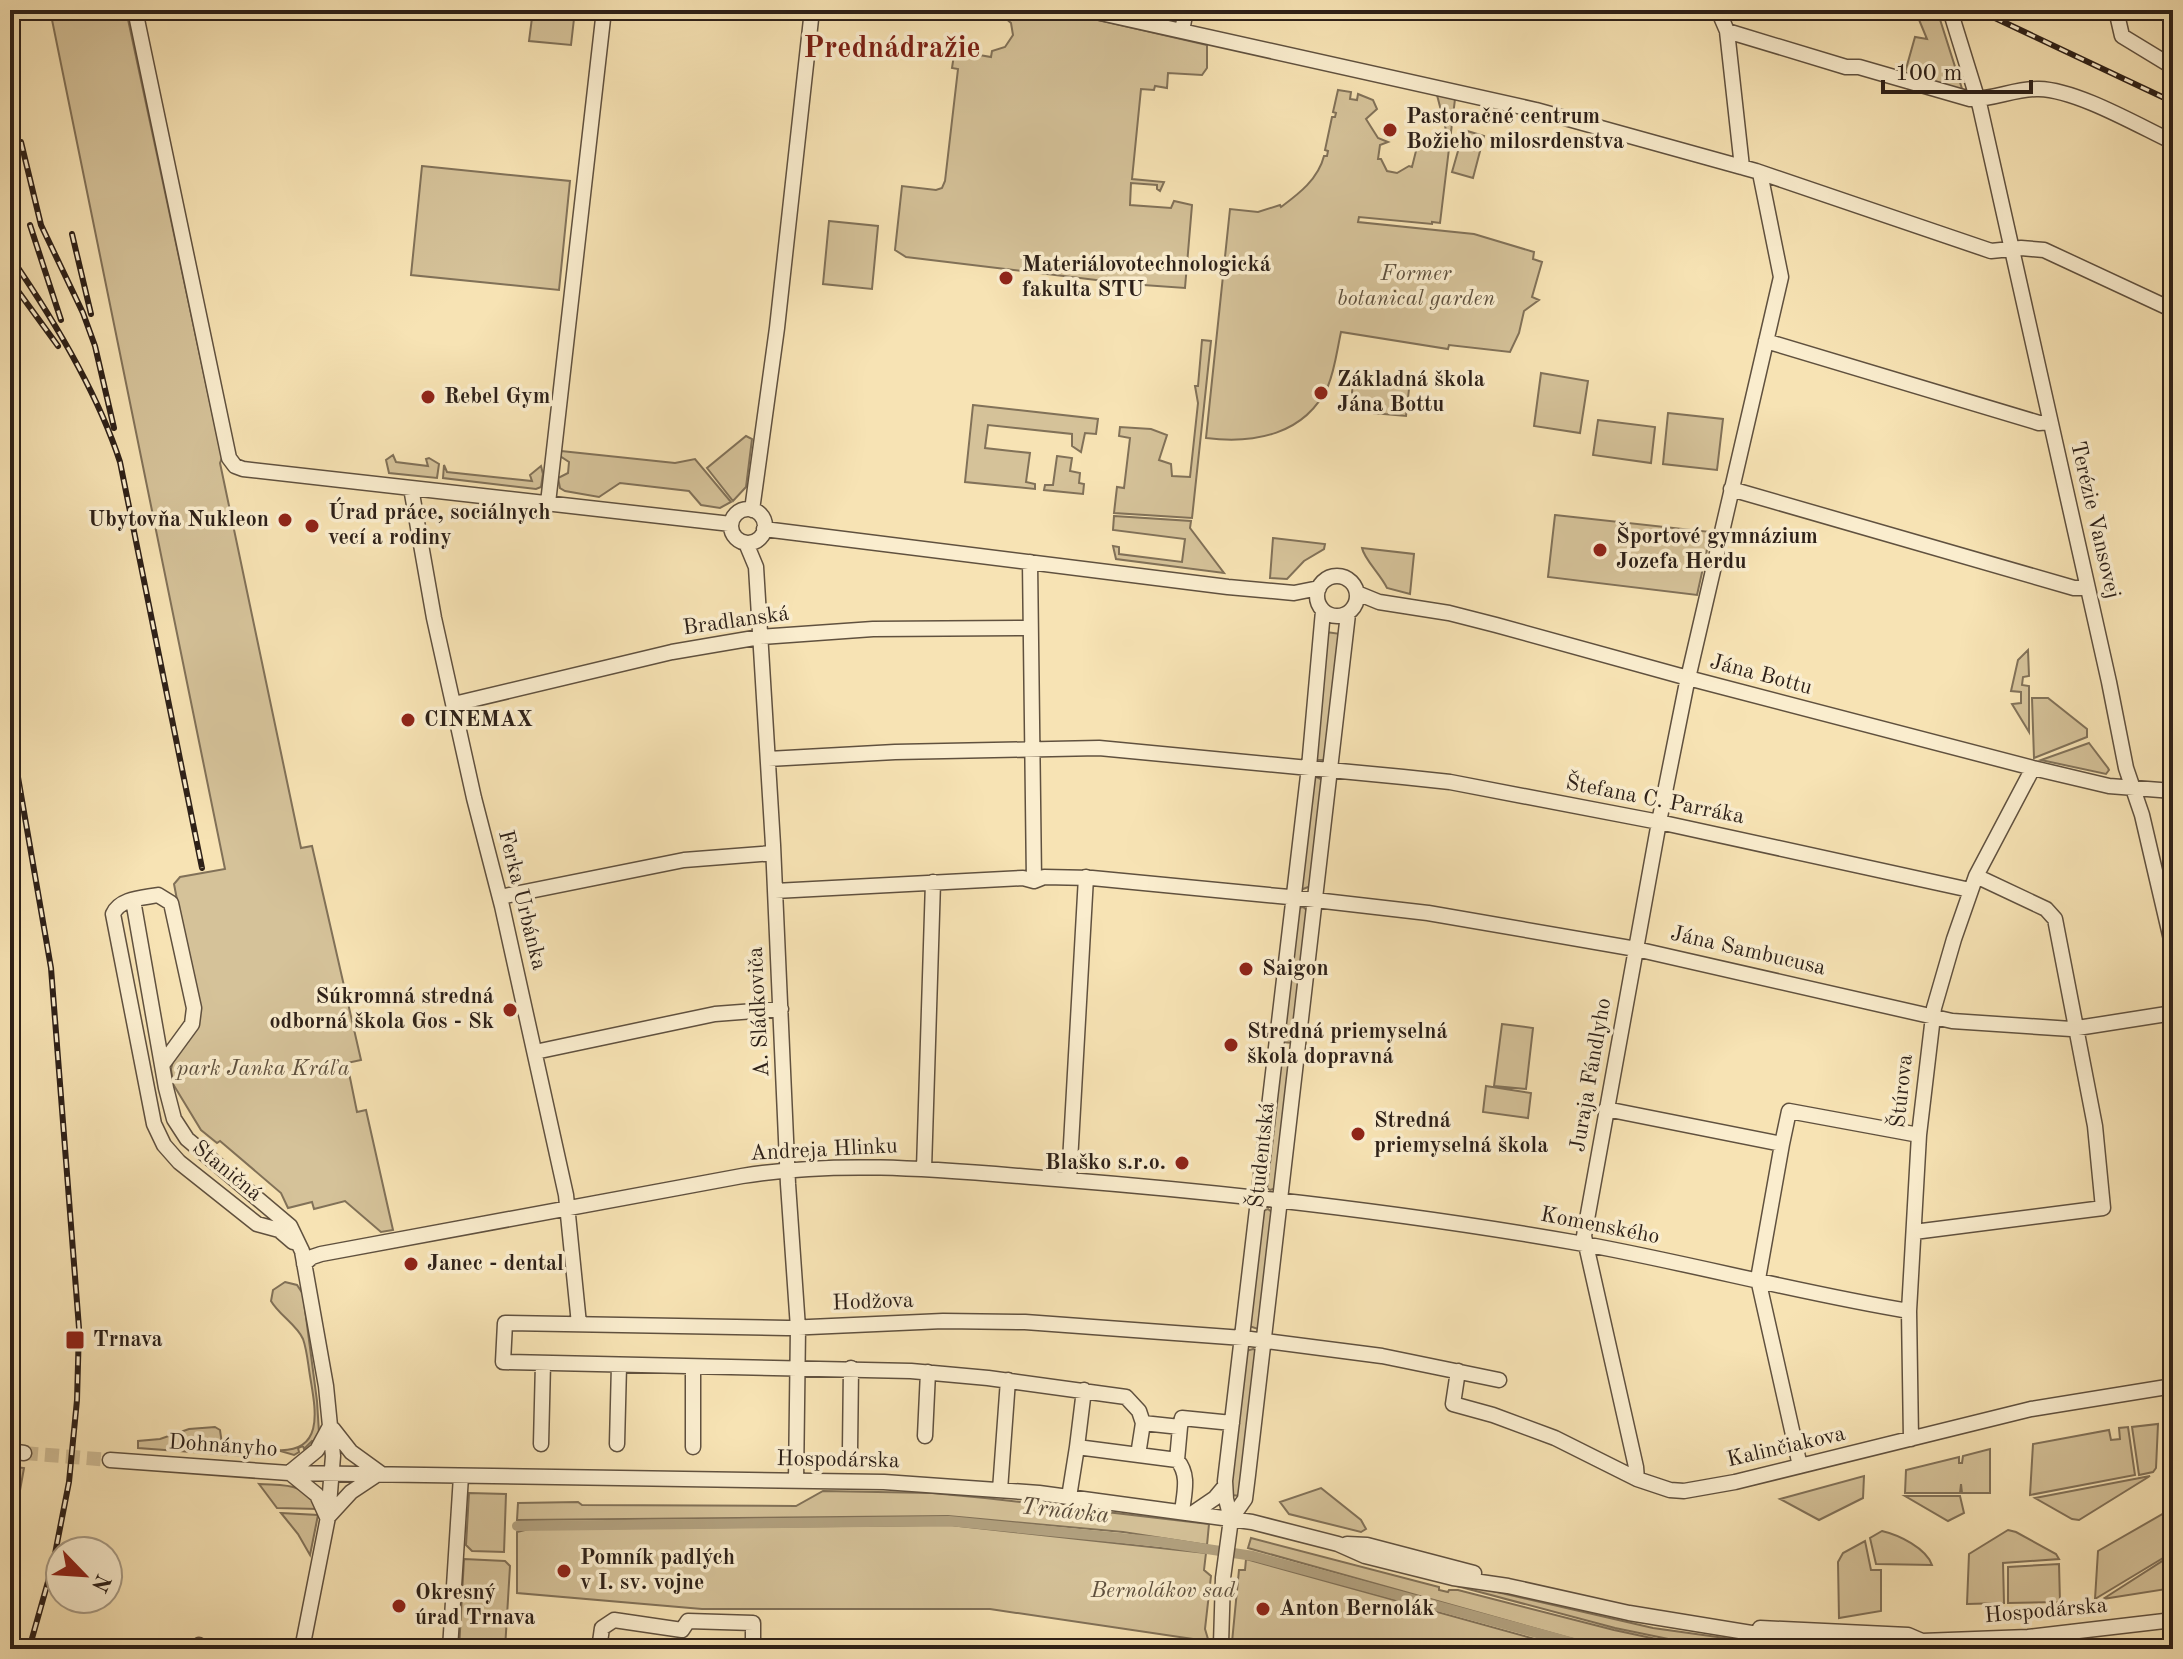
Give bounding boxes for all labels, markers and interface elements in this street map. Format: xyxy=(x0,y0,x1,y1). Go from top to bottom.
district label: Prednádražie xyxy=(803,34,981,64)
scale bar xyxy=(1883,44,2031,94)
text: 100 m xyxy=(1895,62,1963,86)
place label: Pastoračné centrum Božieho milosrdenstva xyxy=(1406,106,1624,153)
marker: Pastoračné centrum Božieho milosrdenstva xyxy=(1381,121,1399,139)
place label: Materiálovotechnologická fakulta STU xyxy=(1022,254,1271,301)
park label: Former botanical garden xyxy=(1337,263,1496,310)
marker: Materiálovotechnologická fakulta STU xyxy=(997,269,1015,287)
place label: Základná škola Jána Bottu xyxy=(1337,369,1485,416)
marker: Základná škola Jána Bottu xyxy=(1312,384,1330,402)
place label: Rebel Gym xyxy=(444,386,550,408)
marker: Rebel Gym xyxy=(419,388,437,406)
street label: Terézie Vansovej xyxy=(2066,439,2124,601)
place label: Úrad práce, sociálnych vecí a rodiny xyxy=(328,497,551,549)
place label: Ubytovňa Nukleon xyxy=(88,509,269,531)
marker: Ubytovňa Nukleon xyxy=(276,511,294,529)
marker: Úrad práce, sociálnych vecí a rodiny xyxy=(303,517,321,535)
place label: Športové gymnázium Jozefa Herdu xyxy=(1616,521,1818,573)
marker: Športové gymnázium Jozefa Herdu xyxy=(1591,541,1609,559)
street label: Bradlanská xyxy=(681,603,791,639)
street label: Jána Bottu xyxy=(1707,651,1815,699)
place label: CINEMAX xyxy=(424,709,533,731)
marker: CINEMAX xyxy=(399,711,417,729)
street label: Štefana C. Parráka xyxy=(1564,769,1747,828)
street label: Ferka Urbánka xyxy=(494,828,550,972)
street label: Jána Sambucusa xyxy=(1668,922,1828,980)
street label: A. Sládkoviča xyxy=(745,946,773,1078)
place label: Saigon xyxy=(1262,958,1329,980)
marker: Saigon xyxy=(1237,960,1255,978)
place label: Súkromná stredná odborná škola Gos - Sk xyxy=(269,986,494,1033)
street label: Juraja Fándlyho xyxy=(1567,996,1615,1154)
marker: Súkromná stredná odborná škola Gos - Sk xyxy=(501,1001,519,1019)
place label: Stredná priemyselná škola dopravná xyxy=(1247,1021,1448,1068)
marker: Stredná priemyselná škola dopravná xyxy=(1222,1036,1240,1054)
street label: Štúrova xyxy=(1884,1053,1917,1129)
park label: park Janka Kráľa xyxy=(175,1058,350,1080)
street label: Študentská xyxy=(1243,1101,1278,1209)
place label: Stredná priemyselná škola xyxy=(1374,1110,1549,1157)
marker: Stredná priemyselná škola xyxy=(1349,1125,1367,1143)
street label: Andreja Hlinku xyxy=(750,1135,899,1165)
street label: Staničná xyxy=(188,1137,266,1206)
place label: Blaško s.r.o. xyxy=(1045,1152,1166,1174)
marker: Blaško s.r.o. xyxy=(1173,1154,1191,1172)
street label: Komenského xyxy=(1539,1204,1661,1248)
place label: Janec - dental xyxy=(427,1253,564,1275)
marker: Janec - dental xyxy=(402,1255,420,1273)
street label: Hodžova xyxy=(832,1290,914,1314)
marker: Trnava xyxy=(64,1329,86,1351)
place label: Trnava xyxy=(93,1329,163,1351)
street label: Kalinčiakova xyxy=(1725,1423,1848,1471)
street label: Dohnányho xyxy=(168,1431,278,1461)
street label: Hospodárska xyxy=(776,1448,900,1472)
water label: Trnávka xyxy=(1020,1495,1111,1529)
north arrow xyxy=(44,1535,124,1615)
place label: Pomník padlých v I. sv. vojne xyxy=(580,1547,735,1594)
marker: Pomník padlých v I. sv. vojne xyxy=(555,1562,573,1580)
text: N xyxy=(87,1570,114,1595)
park label: Bernolákov sad xyxy=(1090,1580,1236,1602)
place label: Okresný úrad Trnava xyxy=(415,1582,535,1629)
street label: Hospodárska xyxy=(1984,1595,2109,1627)
marker: Okresný úrad Trnava xyxy=(390,1597,408,1615)
place label: Anton Bernolák xyxy=(1279,1598,1434,1620)
marker: Anton Bernolák xyxy=(1254,1600,1272,1618)

